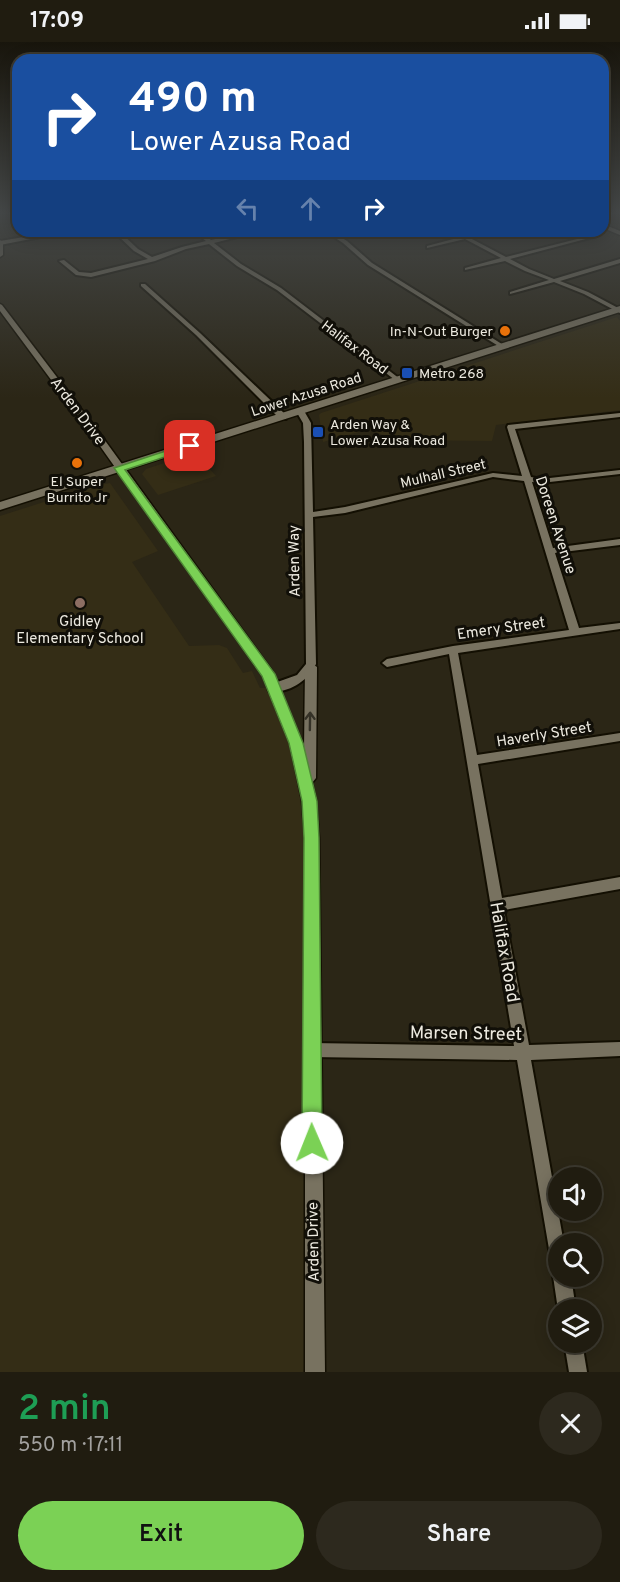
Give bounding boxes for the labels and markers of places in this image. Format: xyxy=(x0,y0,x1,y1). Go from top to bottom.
place label: In-N-Out Burger xyxy=(390,324,494,341)
marker: In-N-Out Burger xyxy=(498,324,512,338)
marker: Metro 268 xyxy=(400,366,414,380)
place label: Metro 268 xyxy=(419,366,484,383)
place label: Arden Way & Lower Azusa Road xyxy=(330,417,445,450)
pin xyxy=(164,420,215,471)
marker: Arden Way & Lower Azusa Road xyxy=(311,425,325,439)
marker: El Super Burrito Jr xyxy=(70,456,84,470)
place label: El Super Burrito Jr xyxy=(47,474,108,507)
marker: Gidley Elementary School xyxy=(73,596,87,610)
place label: Gidley Elementary School xyxy=(16,613,144,649)

